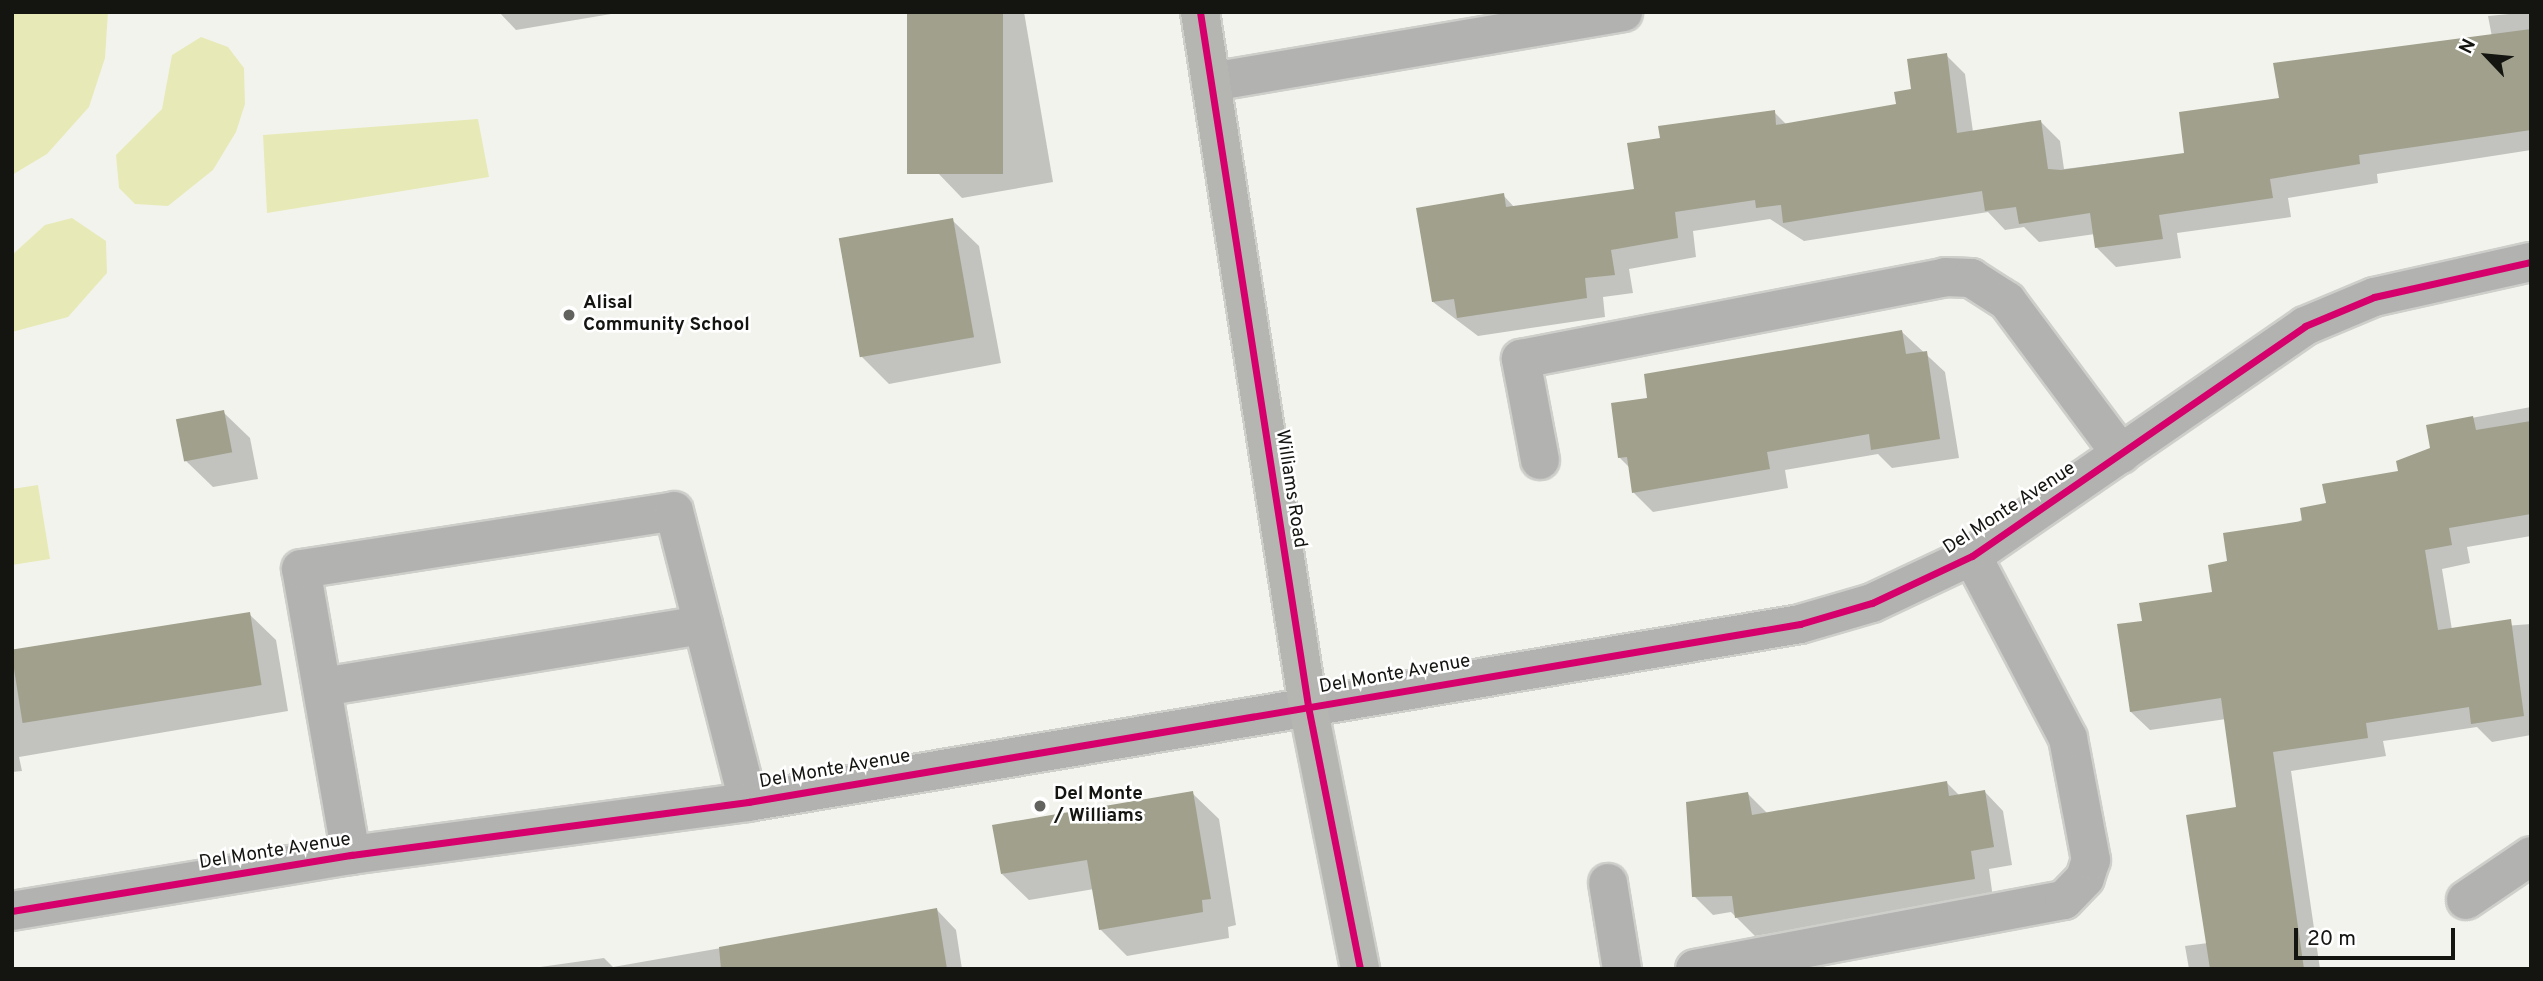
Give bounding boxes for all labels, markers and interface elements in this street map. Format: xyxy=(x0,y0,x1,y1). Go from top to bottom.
north arrow xyxy=(2452,21,2522,91)
text: N xyxy=(2454,35,2482,58)
place label: Alisal Community School xyxy=(583,293,750,337)
marker: Alisal Community School xyxy=(561,307,577,323)
street label: Williams Road xyxy=(1269,428,1311,550)
street label: Del Monte Avenue xyxy=(1939,458,2081,560)
street label: Del Monte Avenue xyxy=(1317,650,1473,700)
street label: Del Monte Avenue xyxy=(757,745,913,795)
place label: Del Monte / Williams xyxy=(1054,784,1143,828)
marker: Del Monte / Williams xyxy=(1032,798,1048,814)
street label: Del Monte Avenue xyxy=(197,829,353,875)
scale bar xyxy=(2298,914,2459,958)
text: 20 m xyxy=(2307,926,2356,953)

